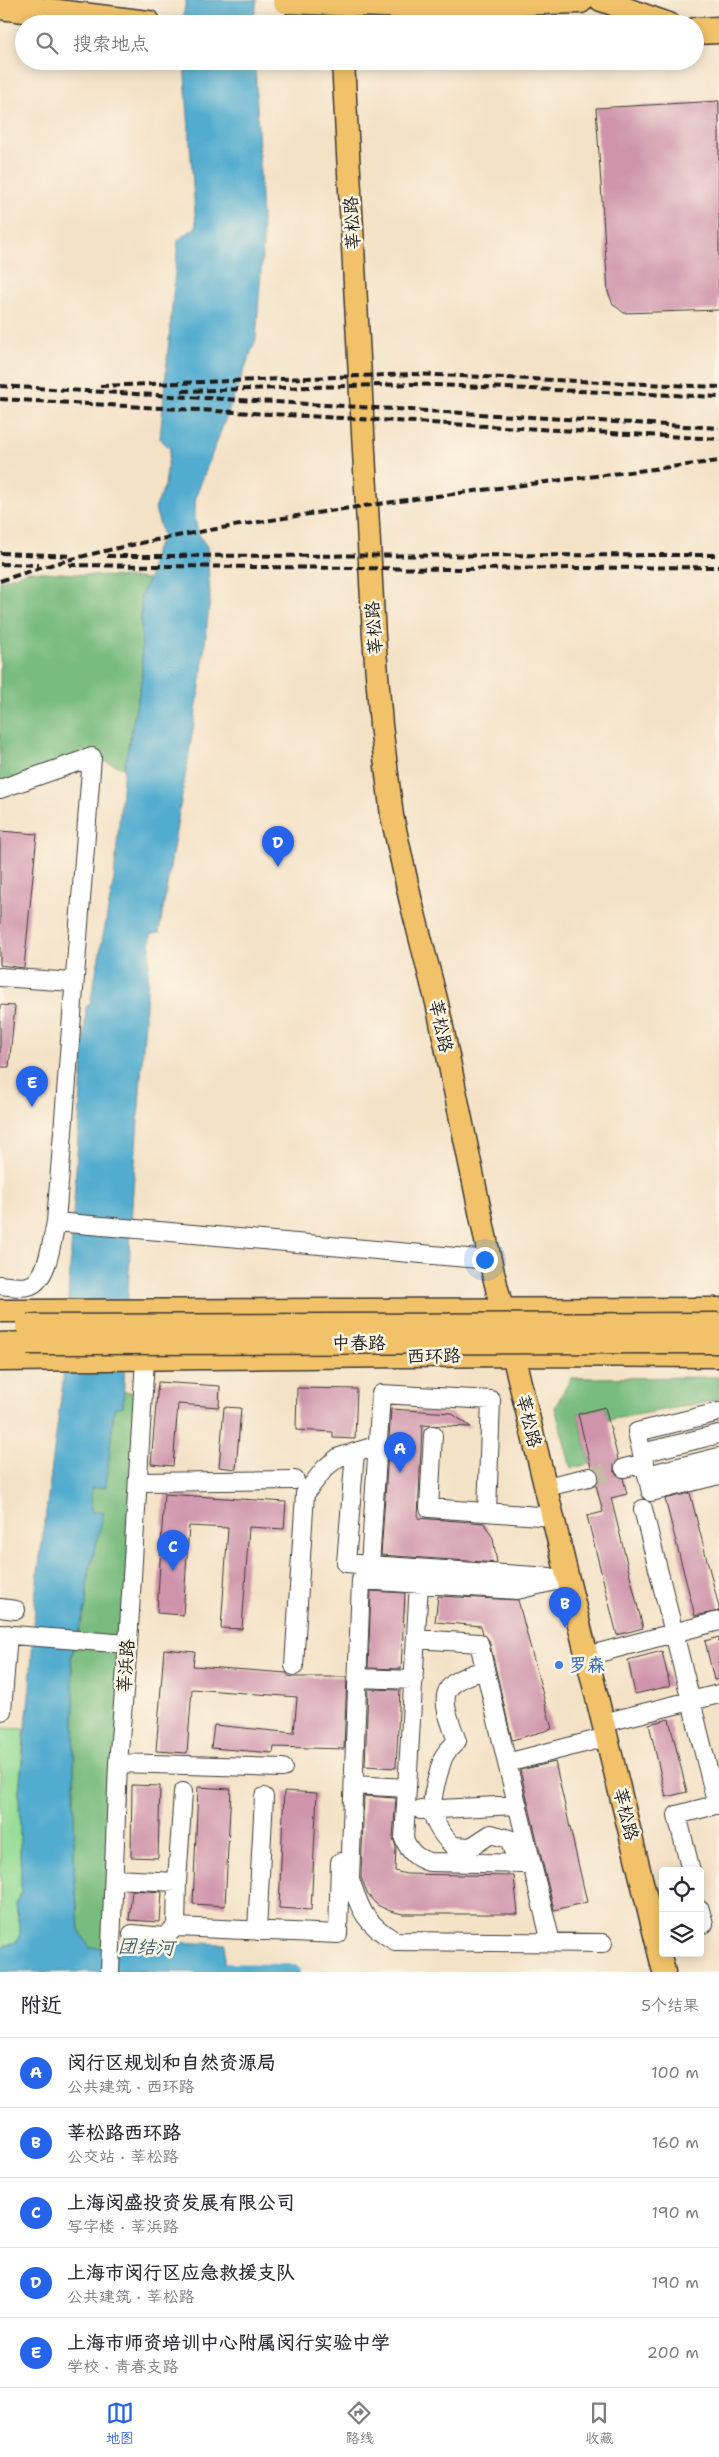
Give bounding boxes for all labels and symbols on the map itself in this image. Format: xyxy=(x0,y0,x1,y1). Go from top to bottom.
street label: 莘松路 xyxy=(339,195,365,251)
street label: 莘松路 xyxy=(360,600,388,656)
pin: D xyxy=(262,826,294,867)
street label: 莘松路 xyxy=(424,997,458,1055)
pin: E xyxy=(16,1066,48,1107)
your location xyxy=(472,1247,498,1273)
street label: 中春路 xyxy=(332,1331,386,1355)
street label: 西环路 xyxy=(407,1344,461,1368)
street label: 莘松路 xyxy=(511,1392,547,1450)
pin: A xyxy=(384,1432,416,1473)
pin: C xyxy=(157,1530,189,1571)
pin: B xyxy=(549,1587,581,1628)
street label: 莘浜路 xyxy=(112,1638,140,1694)
place label: 罗森 xyxy=(569,1653,605,1677)
marker: 罗森 xyxy=(553,1659,565,1671)
street label: 莘松路 xyxy=(608,1785,644,1843)
water label: 团结河 xyxy=(117,1934,178,1961)

